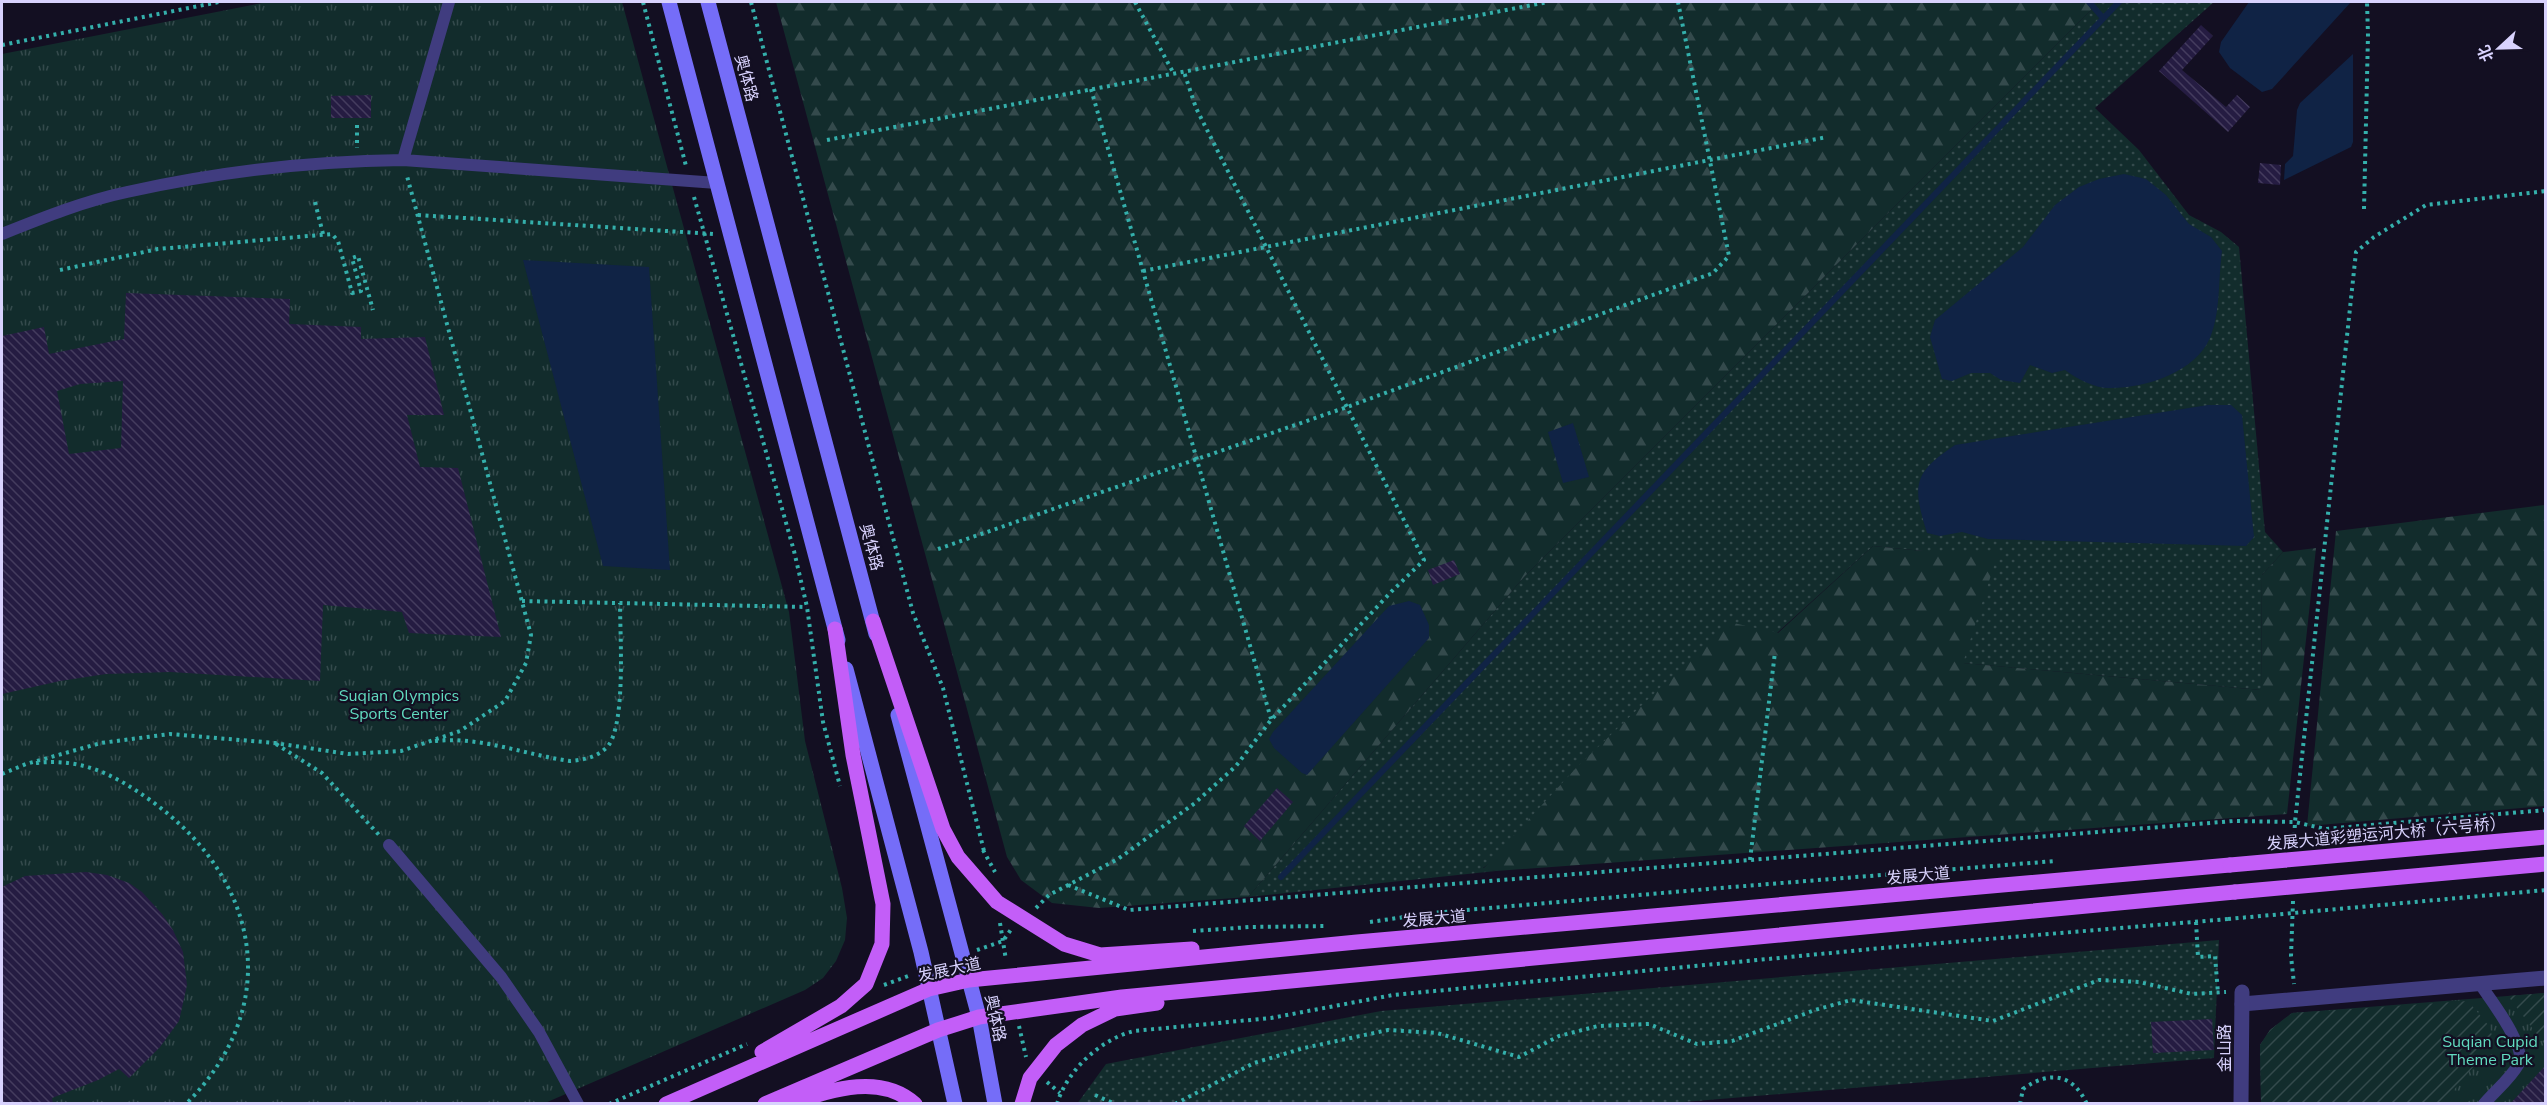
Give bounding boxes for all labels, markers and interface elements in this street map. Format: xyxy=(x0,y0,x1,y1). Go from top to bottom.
north arrow xyxy=(2469,18,2529,78)
text: 北 xyxy=(2473,42,2499,65)
street label: 奥体路 xyxy=(729,52,763,104)
street label: 奥体路 xyxy=(854,521,888,573)
park label: Suqian Olympics Sports Center xyxy=(339,685,459,725)
street label: 发展大道彩塑运河大桥（六号桥） xyxy=(2266,813,2507,855)
street label: 发展大道 xyxy=(1885,862,1951,890)
street label: 发展大道 xyxy=(1401,905,1467,933)
street label: 发展大道 xyxy=(916,953,983,987)
street label: 奥体路 xyxy=(979,992,1011,1044)
street label: 金山路 xyxy=(2214,1024,2236,1072)
park label: Suqian Cupid Theme Park xyxy=(2442,1031,2538,1071)

